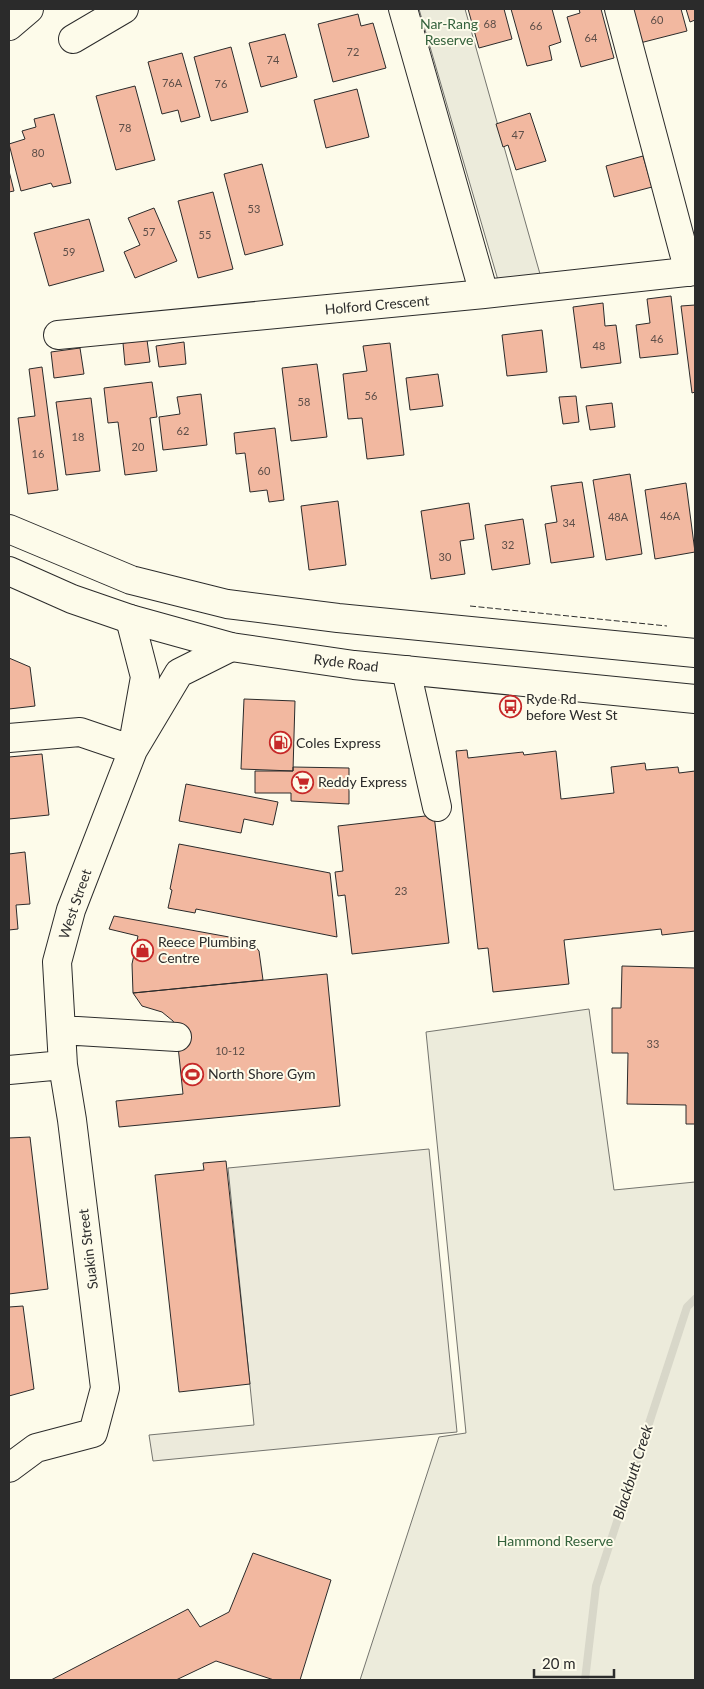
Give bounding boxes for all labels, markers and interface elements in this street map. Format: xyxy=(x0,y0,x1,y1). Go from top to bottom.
house number: 60 xyxy=(651,13,664,26)
park label: Nar-Rang Reserve xyxy=(420,15,478,48)
house number: 68 xyxy=(484,17,496,30)
house number: 66 xyxy=(530,19,542,32)
house number: 64 xyxy=(585,31,598,44)
house number: 72 xyxy=(347,45,359,58)
house number: 74 xyxy=(267,53,280,66)
house number: 76A xyxy=(162,76,183,89)
house number: 76 xyxy=(215,77,227,90)
house number: 78 xyxy=(119,121,131,134)
house number: 47 xyxy=(512,128,524,141)
house number: 80 xyxy=(32,146,45,159)
house number: 53 xyxy=(248,202,260,215)
house number: 57 xyxy=(143,225,155,238)
house number: 55 xyxy=(199,228,211,241)
house number: 59 xyxy=(63,245,75,258)
street label: Holford Crescent xyxy=(324,291,430,318)
house number: 46 xyxy=(651,332,663,345)
house number: 48 xyxy=(593,339,605,352)
house number: 56 xyxy=(365,389,377,402)
house number: 58 xyxy=(298,395,310,408)
house number: 62 xyxy=(177,424,189,437)
house number: 18 xyxy=(72,430,84,443)
house number: 20 xyxy=(132,440,145,453)
house number: 16 xyxy=(32,447,44,460)
house number: 60 xyxy=(258,464,271,477)
house number: 46A xyxy=(660,509,681,522)
house number: 48A xyxy=(608,510,629,523)
house number: 34 xyxy=(563,516,576,529)
house number: 32 xyxy=(502,538,514,551)
house number: 30 xyxy=(439,550,452,563)
street label: Ryde Road xyxy=(313,650,380,675)
place label: Ryde Rd before West St xyxy=(526,690,617,723)
bus stop icon: Ryde Rd before West St xyxy=(498,695,522,719)
fuel station icon: Coles Express xyxy=(268,731,292,755)
place label: Coles Express xyxy=(296,734,381,751)
supermarket icon: Reddy Express xyxy=(290,770,314,794)
place label: Reddy Express xyxy=(318,773,407,790)
street label: West Street xyxy=(55,867,94,941)
house number: 23 xyxy=(395,884,407,897)
place label: Reece Plumbing Centre xyxy=(158,933,256,966)
shop icon: Reece Plumbing Centre xyxy=(130,938,154,962)
house number: 33 xyxy=(647,1037,659,1050)
house number: 10-12 xyxy=(215,1044,245,1057)
sports icon: North Shore Gym xyxy=(180,1062,204,1086)
place label: North Shore Gym xyxy=(208,1065,316,1082)
street label: Suakin Street xyxy=(74,1208,101,1290)
water label: Blackbutt Creek xyxy=(608,1421,656,1521)
park label: Hammond Reserve xyxy=(497,1532,613,1549)
scale bar xyxy=(534,1646,614,1678)
text: 20 m xyxy=(542,1654,576,1672)

